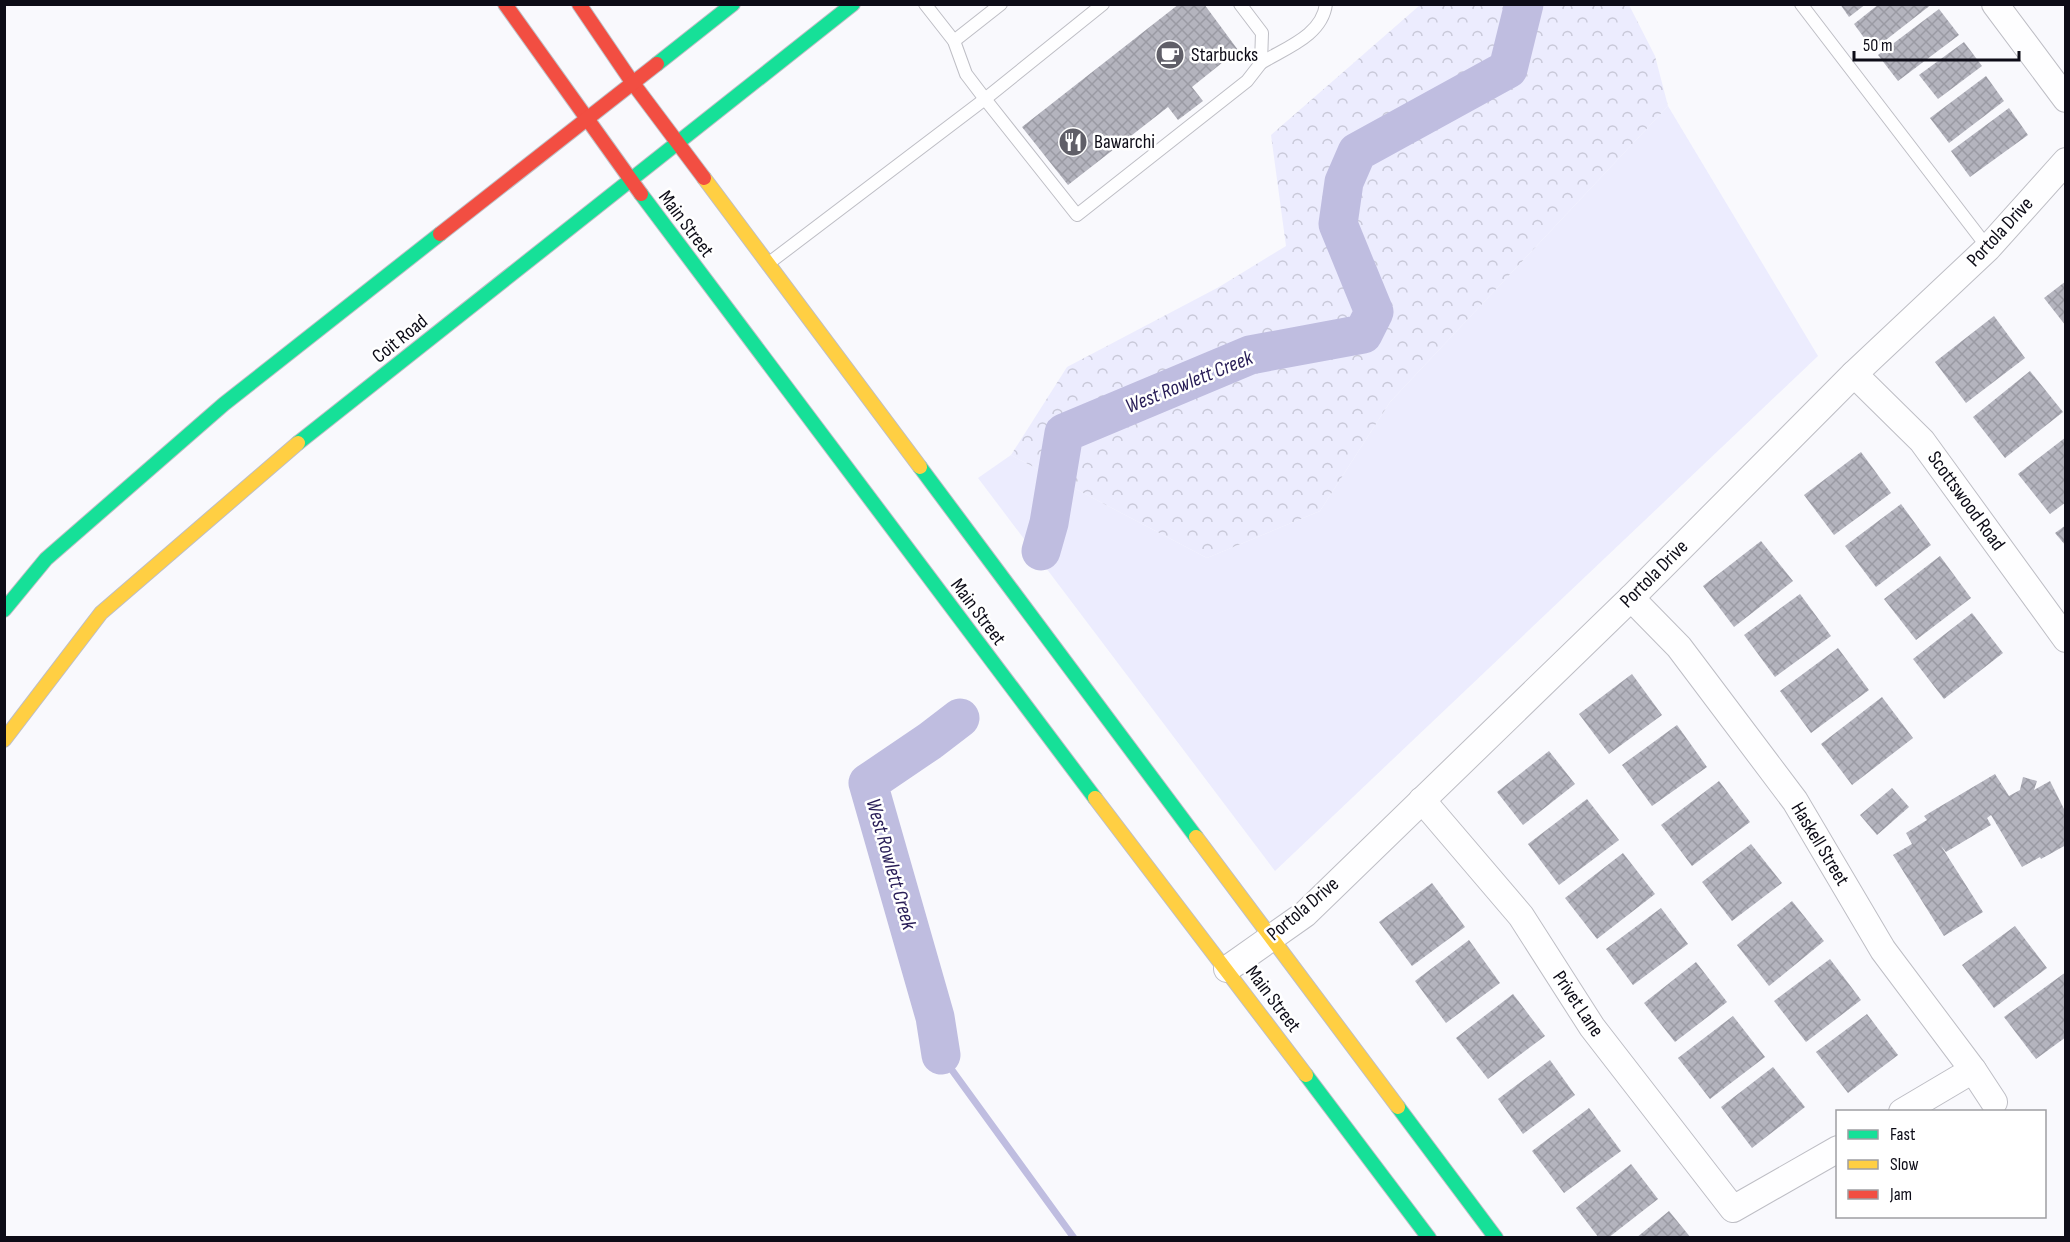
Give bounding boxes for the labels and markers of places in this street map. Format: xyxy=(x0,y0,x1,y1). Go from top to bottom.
cafe icon: Starbucks xyxy=(1154,39,1186,71)
place label: Starbucks xyxy=(1191,43,1258,67)
restaurant icon: Bawarchi xyxy=(1057,126,1089,158)
place label: Bawarchi xyxy=(1094,130,1155,154)

